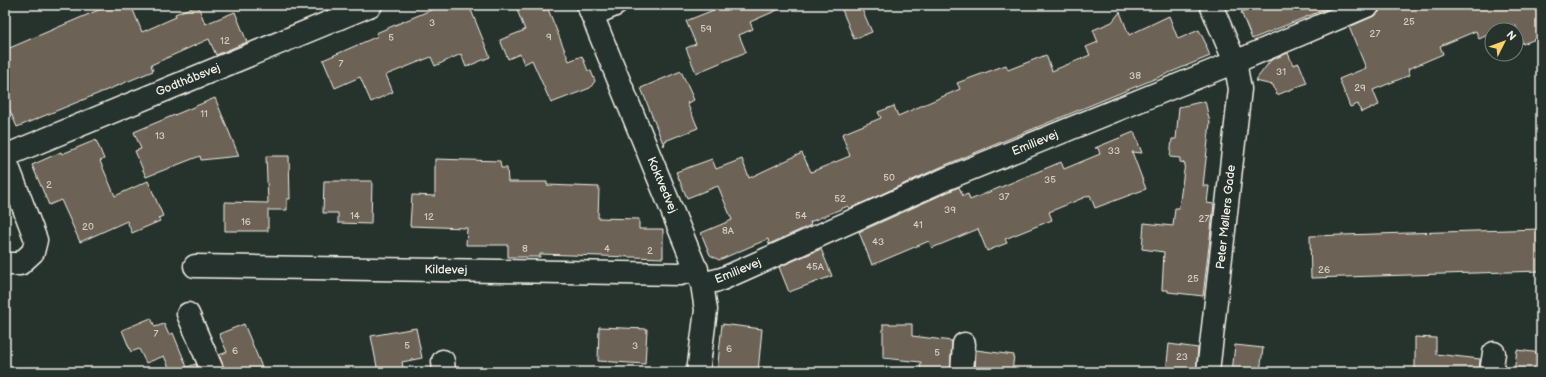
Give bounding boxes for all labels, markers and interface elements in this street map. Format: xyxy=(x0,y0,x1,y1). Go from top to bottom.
house number: 25 xyxy=(1403,16,1415,28)
house number: 3 xyxy=(429,17,435,29)
north arrow xyxy=(1484,22,1524,62)
house number: 59 xyxy=(700,23,712,35)
house number: 27 xyxy=(1370,28,1380,40)
text: N xyxy=(1503,28,1519,43)
house number: 9 xyxy=(546,31,552,43)
house number: 5 xyxy=(388,32,394,44)
house number: 12 xyxy=(220,35,230,47)
house number: 7 xyxy=(339,58,344,70)
street label: Godthåbsvej xyxy=(154,60,223,100)
house number: 31 xyxy=(1276,66,1286,78)
house number: 38 xyxy=(1129,70,1141,82)
house number: 29 xyxy=(1354,82,1366,94)
house number: 11 xyxy=(200,108,208,120)
street label: Emilievej xyxy=(1010,127,1061,159)
house number: 13 xyxy=(155,130,165,142)
house number: 33 xyxy=(1108,145,1120,157)
street label: Koktvedvej xyxy=(643,155,681,215)
street label: Peter Møllers Gade xyxy=(1213,164,1239,270)
house number: 50 xyxy=(883,172,895,184)
house number: 35 xyxy=(1044,174,1056,186)
house number: 2 xyxy=(46,179,52,191)
house number: 37 xyxy=(998,191,1010,203)
house number: 52 xyxy=(834,193,846,205)
house number: 39 xyxy=(944,204,956,216)
house number: 14 xyxy=(350,210,360,222)
house number: 54 xyxy=(795,210,807,222)
house number: 12 xyxy=(424,211,434,223)
house number: 27 xyxy=(1199,213,1209,225)
house number: 16 xyxy=(241,216,251,228)
house number: 41 xyxy=(913,219,923,231)
house number: 20 xyxy=(82,221,94,233)
house number: 8A xyxy=(722,225,735,237)
house number: 43 xyxy=(872,236,884,248)
house number: 8 xyxy=(522,243,528,255)
house number: 4 xyxy=(604,243,610,255)
house number: 2 xyxy=(647,245,653,257)
street label: Emilievej xyxy=(713,255,764,287)
house number: 45A xyxy=(806,261,825,273)
street label: Kildevej xyxy=(425,262,468,278)
house number: 26 xyxy=(1318,264,1330,276)
house number: 25 xyxy=(1187,273,1199,285)
house number: 7 xyxy=(154,328,159,340)
house number: 5 xyxy=(404,340,410,352)
house number: 3 xyxy=(632,340,638,352)
house number: 6 xyxy=(726,343,732,355)
house number: 6 xyxy=(232,345,238,357)
house number: 5 xyxy=(934,347,940,359)
house number: 23 xyxy=(1176,351,1188,363)

